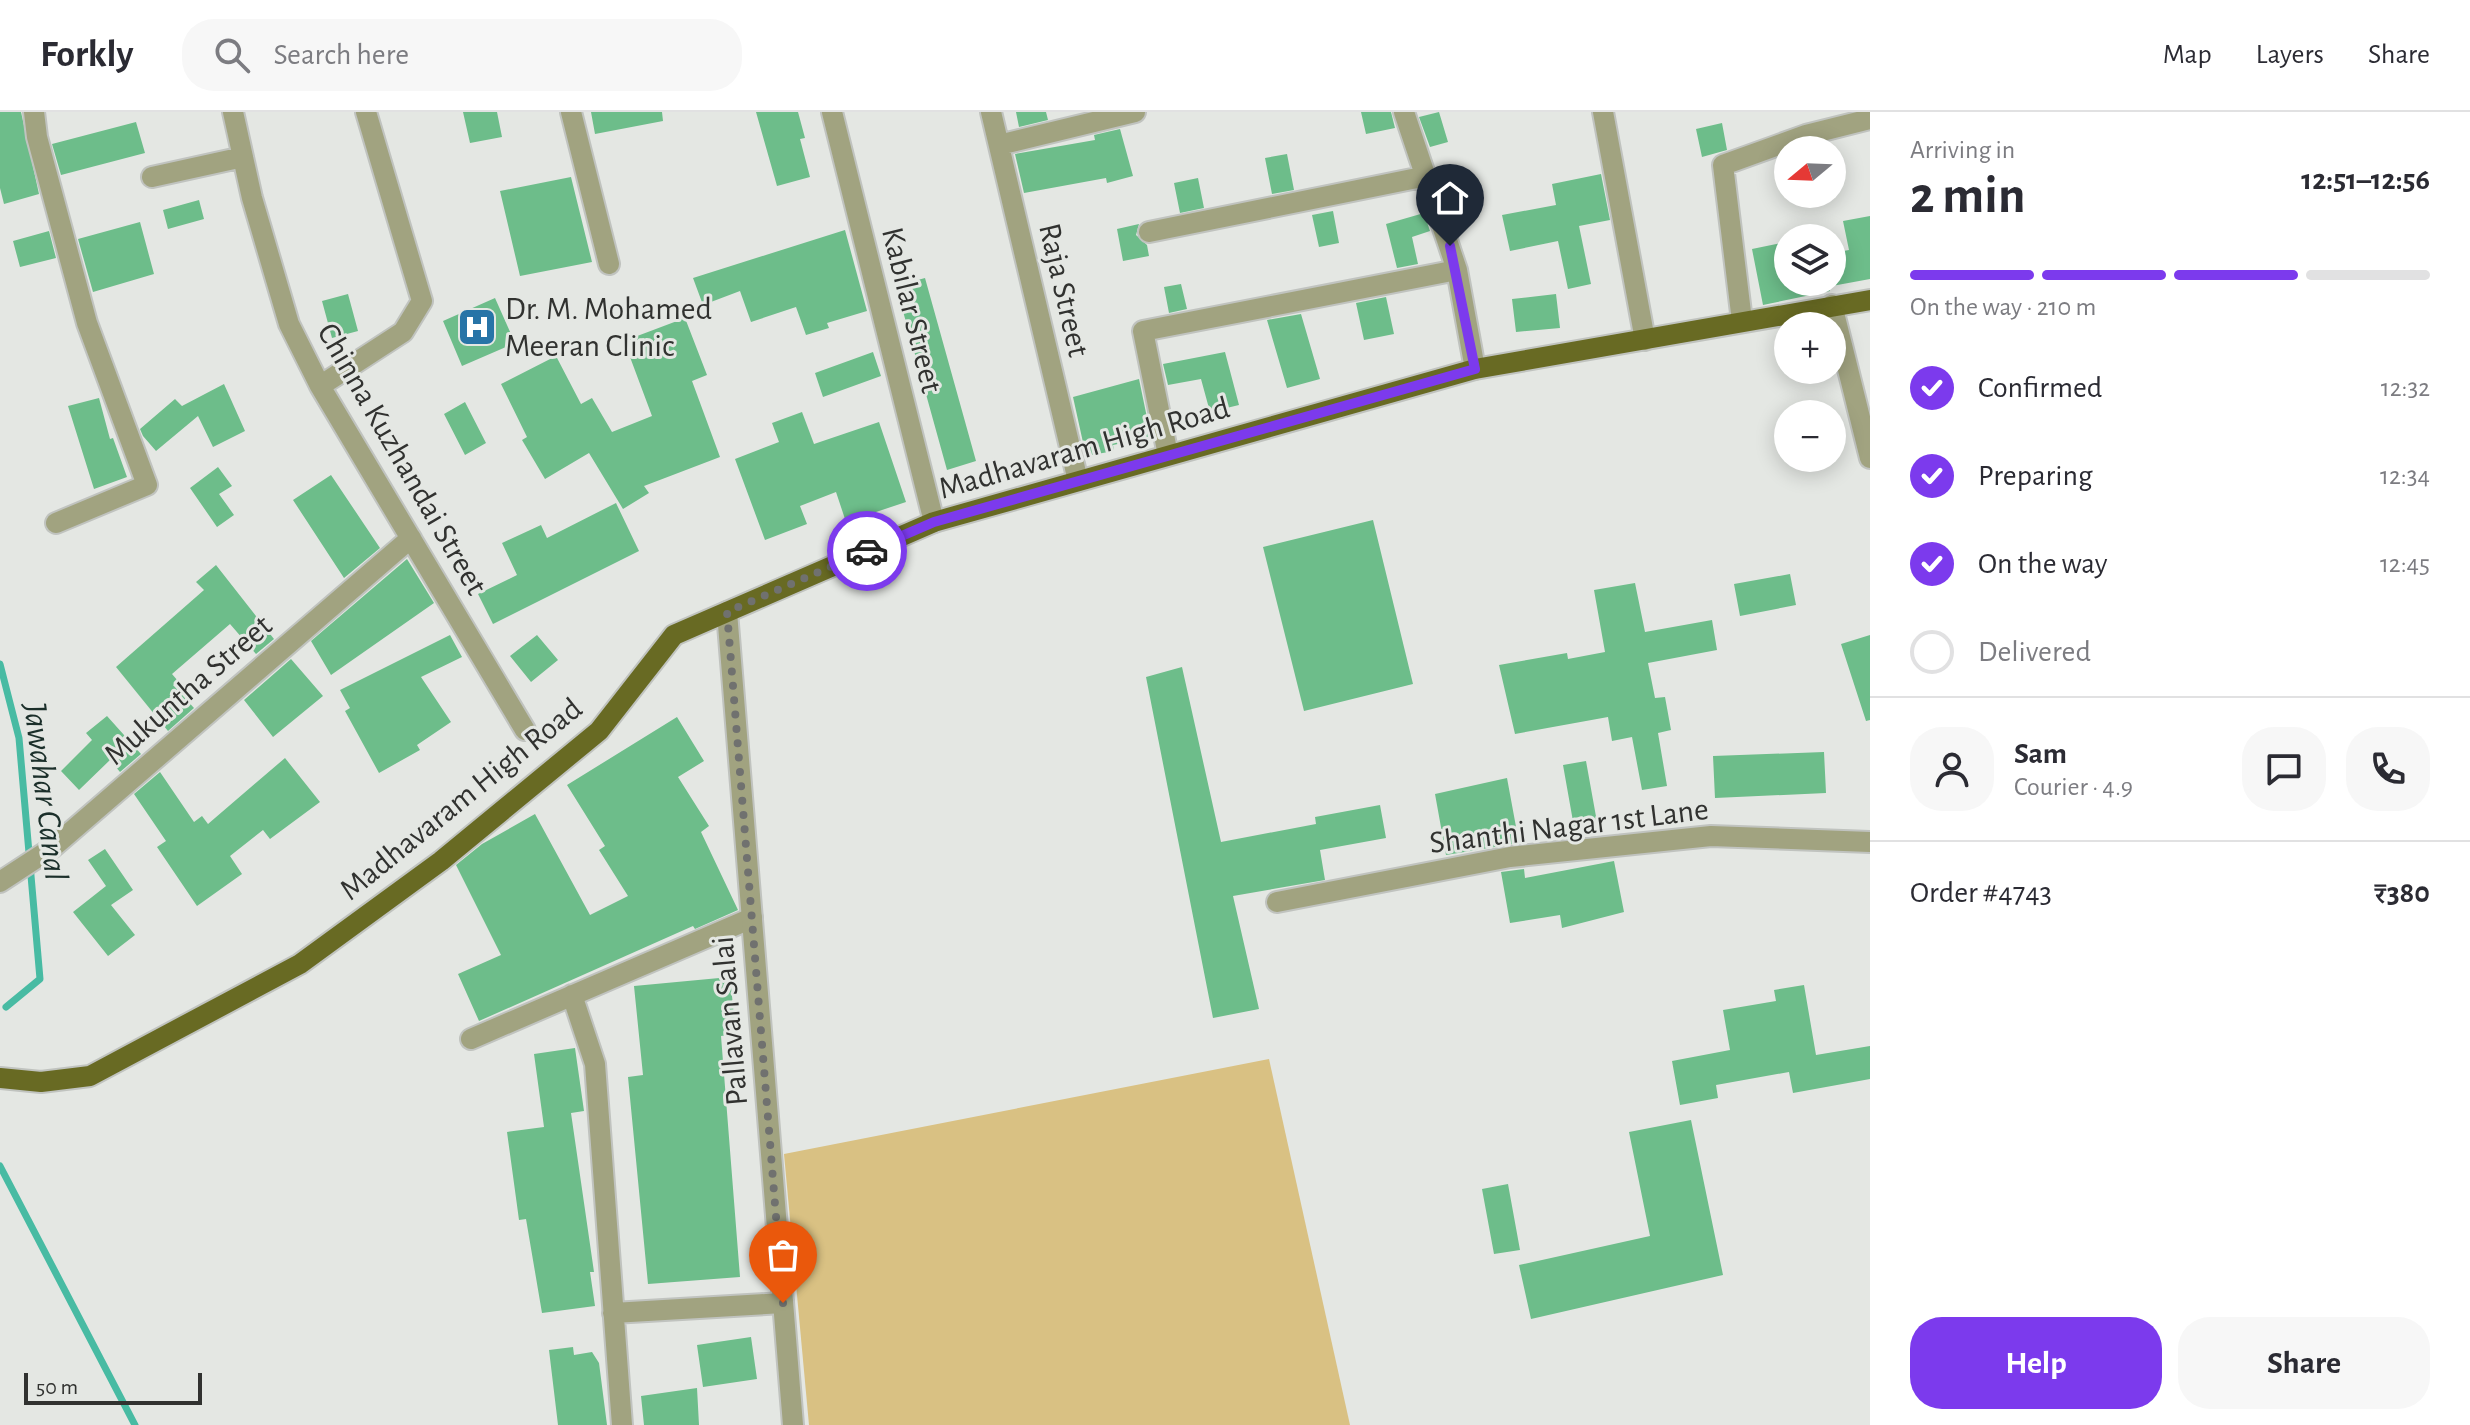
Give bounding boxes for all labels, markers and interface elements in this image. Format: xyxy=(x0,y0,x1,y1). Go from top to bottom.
search box xyxy=(182,19,742,91)
icon: search xyxy=(210,33,254,77)
text: Forkly xyxy=(40,36,134,74)
text: Search here xyxy=(274,40,409,70)
text: Map xyxy=(2163,41,2212,69)
text: Layers xyxy=(2256,41,2324,69)
text: Share xyxy=(2368,41,2430,69)
north arrow xyxy=(1774,136,1846,208)
map controls xyxy=(1774,136,1846,472)
text: Arriving in xyxy=(1910,137,2015,163)
pin xyxy=(1416,164,1484,246)
text: 12:51–12:56 xyxy=(2301,165,2430,195)
text: 2 min xyxy=(1910,170,2025,222)
icon: home xyxy=(1428,176,1472,220)
street label: Raja Street xyxy=(1033,220,1095,360)
street label: Kabilar Street xyxy=(876,224,948,396)
button: layers xyxy=(1774,224,1846,296)
place label: Dr. M. Mohamed Meeran Clinic xyxy=(505,293,712,362)
text: On the way · 210 m xyxy=(1910,294,2096,320)
hospital icon: Dr. M. Mohamed Meeran Clinic xyxy=(456,306,498,348)
button: + xyxy=(1774,312,1846,384)
street label: Chinna Kuzhandai Street xyxy=(311,318,493,600)
icon: check xyxy=(1910,366,1954,410)
text: Confirmed xyxy=(1978,373,2102,403)
text: 12:32 xyxy=(2381,375,2430,401)
street label: Madhavaram High Road xyxy=(935,391,1233,505)
button: − xyxy=(1774,400,1846,472)
icon: check xyxy=(1910,454,1954,498)
text: Preparing xyxy=(1978,461,2093,491)
text: 12:34 xyxy=(2380,463,2430,489)
courier xyxy=(827,511,907,591)
icon: car xyxy=(845,529,889,573)
icon: check xyxy=(1910,542,1954,586)
text: On the way xyxy=(1978,549,2107,579)
text: 12:45 xyxy=(2380,551,2430,577)
street label: Mukuntha Street xyxy=(98,609,278,771)
text: Delivered xyxy=(1978,637,2091,667)
street label: Madhavaram High Road xyxy=(334,692,588,906)
water label: Jawahar Canal xyxy=(17,699,73,883)
button: person xyxy=(1910,727,1994,811)
button: chat xyxy=(2242,727,2326,811)
button: phone xyxy=(2346,727,2430,811)
text: Sam xyxy=(2014,739,2067,769)
text: Courier · 4.9 xyxy=(2014,774,2133,800)
street label: Shanthi Nagar 1st Lane xyxy=(1428,793,1710,859)
text: Order #4743 xyxy=(1910,878,2052,908)
text: ₹380 xyxy=(2374,878,2430,908)
street label: Pallavan Salai xyxy=(707,935,753,1107)
pin xyxy=(749,1221,817,1303)
icon: bag xyxy=(761,1233,805,1277)
button: Help xyxy=(1910,1317,2162,1409)
button: Share xyxy=(2178,1317,2430,1409)
scale bar xyxy=(24,1369,202,1405)
text: 50 m xyxy=(36,1376,78,1398)

